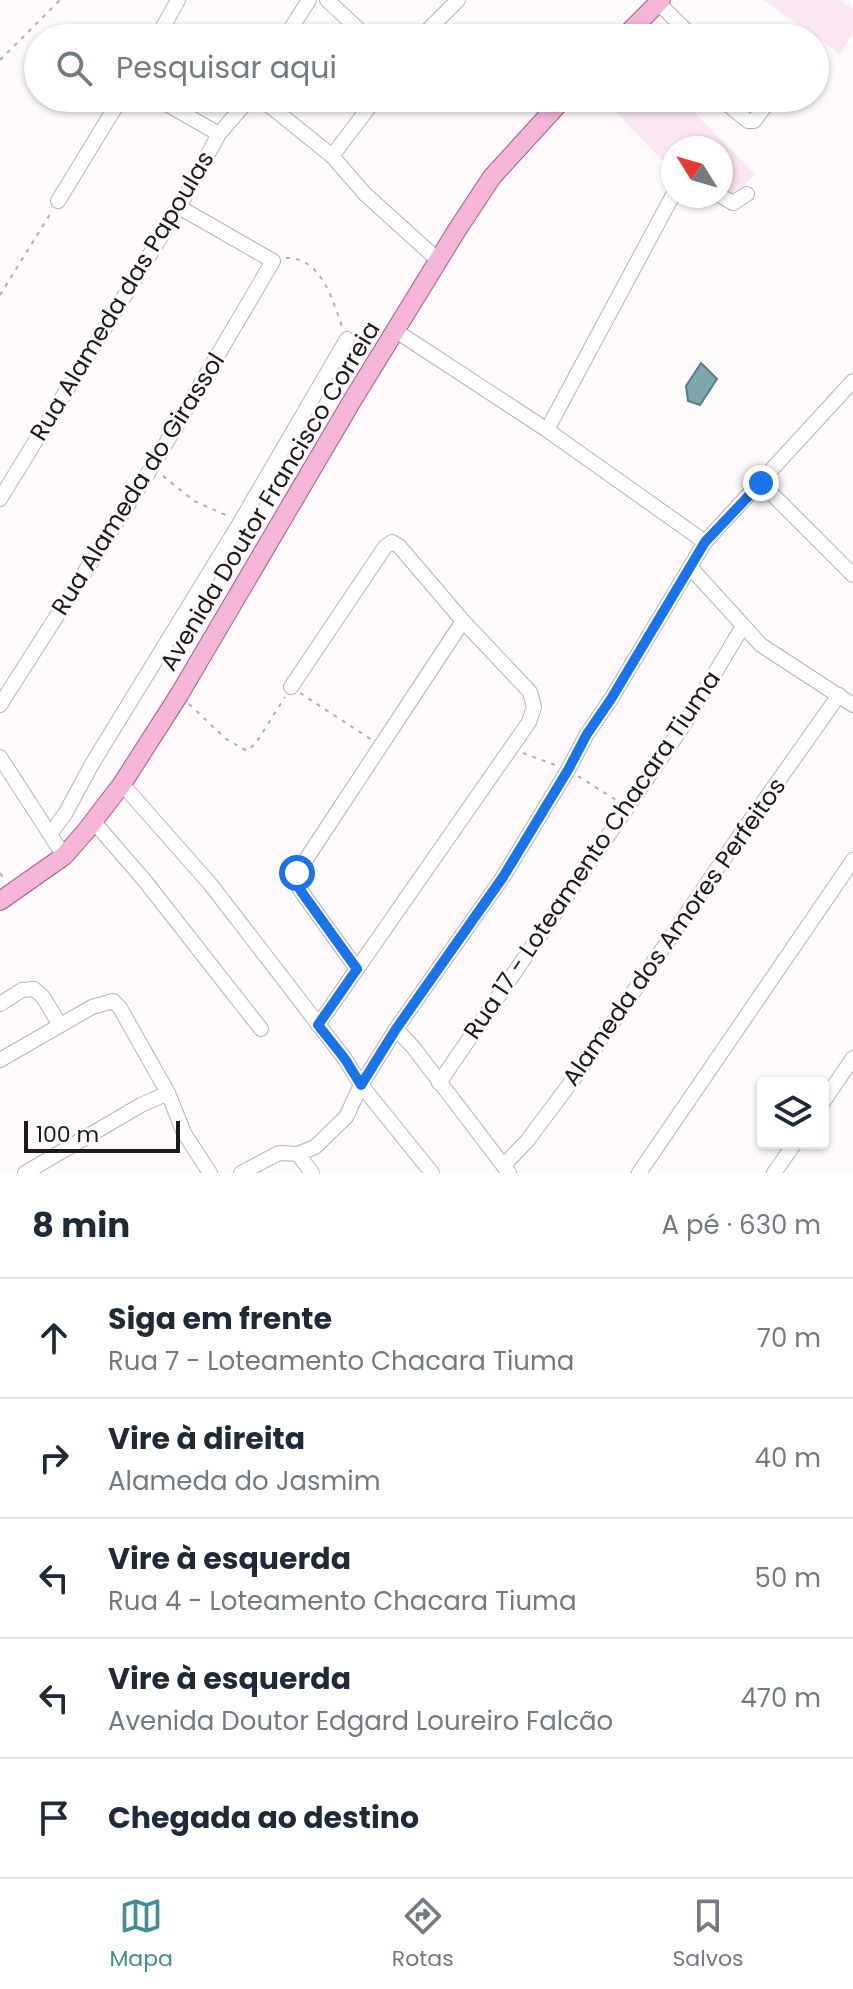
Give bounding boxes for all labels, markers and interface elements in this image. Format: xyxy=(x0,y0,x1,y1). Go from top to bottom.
search box xyxy=(24,24,829,112)
icon: search xyxy=(52,46,96,90)
text: Pesquisar aqui xyxy=(116,46,337,89)
north arrow xyxy=(661,136,733,208)
street label: Rua Alameda das Papoulas xyxy=(22,145,221,447)
street label: Avenida Doutor Francisco Correia xyxy=(152,315,387,677)
street label: Rua Alameda do Girassol xyxy=(43,346,232,621)
route end xyxy=(743,465,779,501)
street label: Rua 17 - Loteamento Chacara Tiuma xyxy=(455,664,728,1046)
street label: Alameda dos Amores Perfeitos xyxy=(554,771,793,1092)
route start xyxy=(279,855,315,891)
map controls xyxy=(757,1077,829,1149)
button: layers xyxy=(757,1077,829,1149)
scale bar xyxy=(24,1117,180,1153)
text: 100 m xyxy=(36,1119,99,1150)
text: 8 min xyxy=(32,1201,130,1249)
text: A pé · 630 m xyxy=(662,1207,821,1243)
text: Siga em frente xyxy=(108,1297,332,1340)
icon: ahead xyxy=(32,1316,76,1360)
text: 70 m xyxy=(757,1320,821,1356)
text: Rua 7 - Loteamento Chacara Tiuma xyxy=(108,1343,574,1379)
text: Vire à direita xyxy=(108,1417,305,1460)
icon: right xyxy=(32,1436,76,1480)
text: 40 m xyxy=(755,1440,821,1476)
text: Alameda do Jasmim xyxy=(108,1463,381,1499)
text: Vire à esquerda xyxy=(108,1537,351,1580)
icon: left xyxy=(32,1556,76,1600)
text: 50 m xyxy=(755,1560,821,1596)
text: Rua 4 - Loteamento Chacara Tiuma xyxy=(108,1583,576,1619)
text: Vire à esquerda xyxy=(108,1657,351,1700)
icon: left xyxy=(32,1676,76,1720)
text: 470 m xyxy=(740,1680,821,1716)
text: Avenida Doutor Edgard Loureiro Falcão xyxy=(108,1703,613,1739)
icon: arrive xyxy=(32,1796,76,1840)
text: Chegada ao destino xyxy=(108,1796,419,1839)
tab: Mapa xyxy=(109,1894,173,1975)
tab: Rotas xyxy=(392,1894,454,1975)
tab: Salvos xyxy=(672,1894,744,1975)

